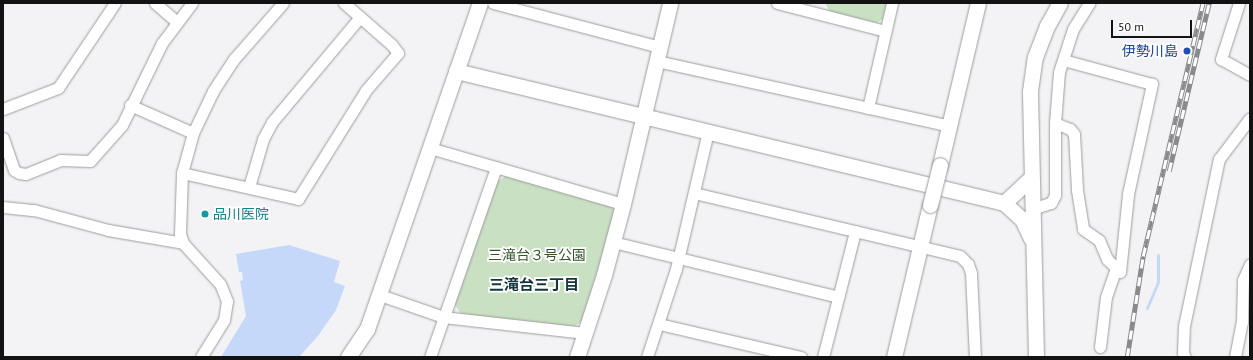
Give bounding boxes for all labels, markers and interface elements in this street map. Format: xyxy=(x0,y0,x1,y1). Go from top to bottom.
scale bar xyxy=(1113,12,1194,38)
text: 50 m xyxy=(1118,19,1144,34)
place label: 伊勢川島 xyxy=(1122,43,1178,59)
marker: 伊勢川島 xyxy=(1181,45,1193,57)
place label: 品川医院 xyxy=(213,206,269,222)
marker: 品川医院 xyxy=(200,209,210,219)
park label: 三滝台３号公園 xyxy=(488,247,586,263)
district label: 三滝台三丁目 xyxy=(489,276,579,294)

